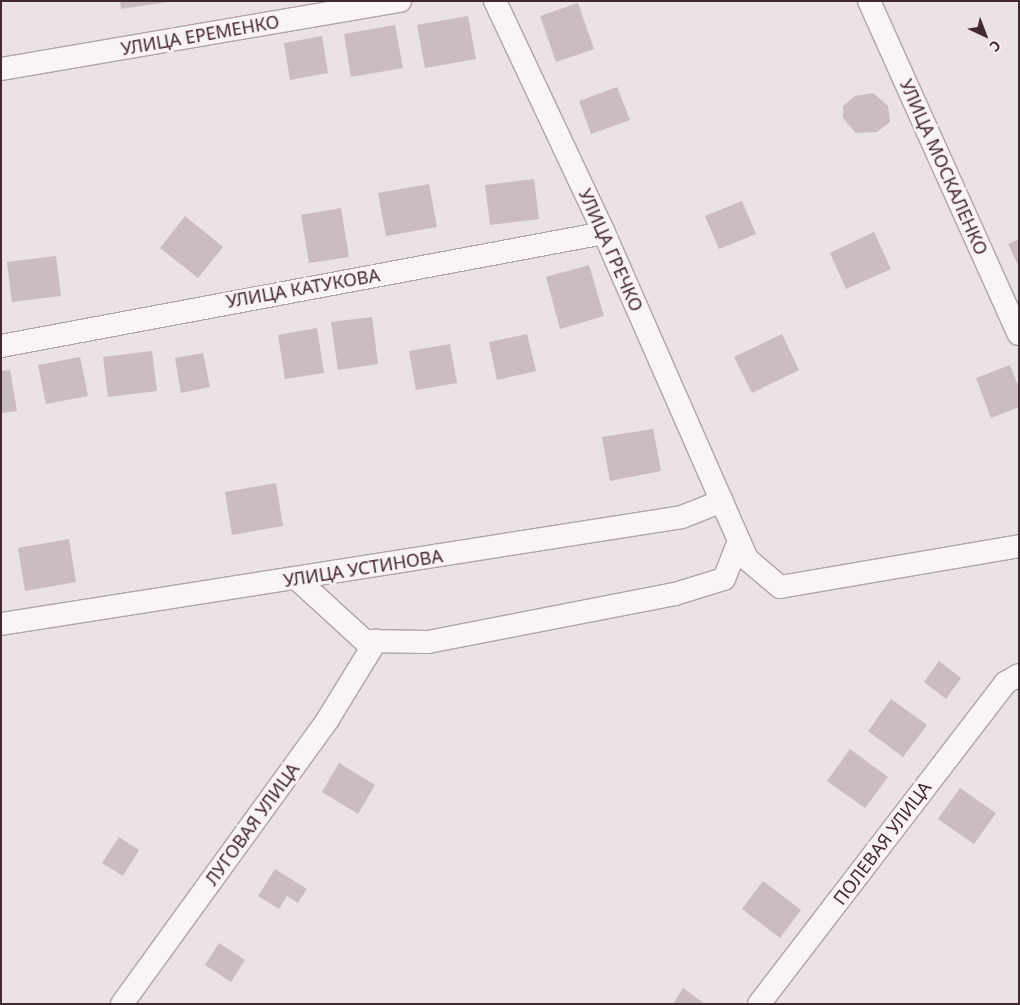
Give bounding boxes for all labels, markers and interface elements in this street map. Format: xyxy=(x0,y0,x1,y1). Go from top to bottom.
street label: УЛИЦА ЕРЕМЕНКО xyxy=(119,10,281,60)
north arrow xyxy=(960,10,1010,60)
text: С xyxy=(986,36,1005,56)
street label: УЛИЦА МОСКАЛЕНКО xyxy=(896,76,992,258)
street label: УЛИЦА ГРЕЧКО xyxy=(574,185,648,315)
street label: УЛИЦА КАТУКОВА xyxy=(225,264,381,312)
street label: УЛИЦА УСТИНОВА xyxy=(282,545,444,591)
street label: ЛУГОВАЯ УЛИЦА xyxy=(200,759,304,889)
street label: ПОЛЕВАЯ УЛИЦА xyxy=(829,777,935,909)

